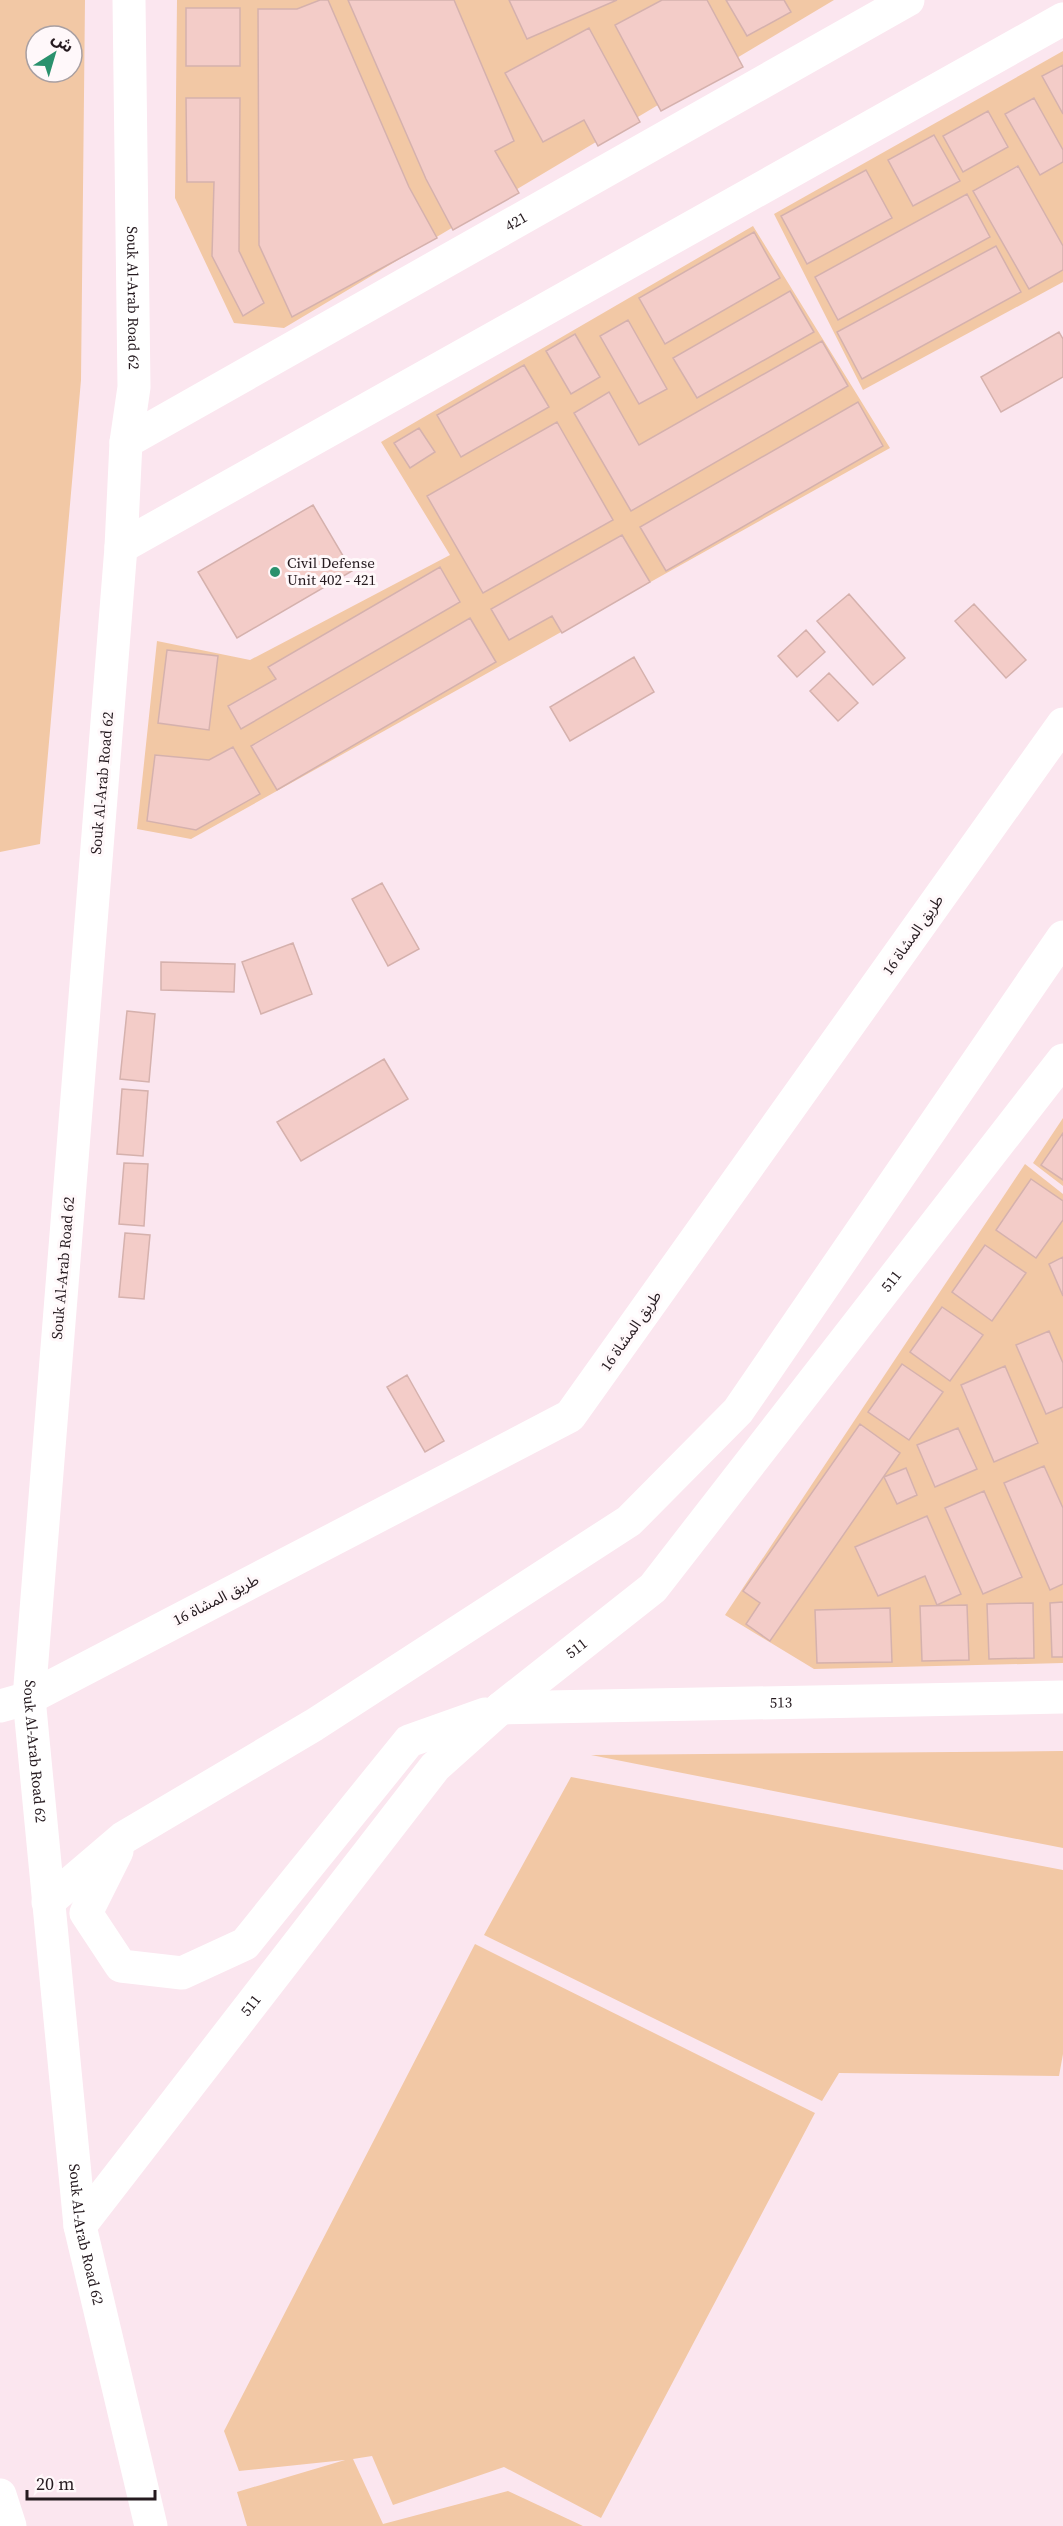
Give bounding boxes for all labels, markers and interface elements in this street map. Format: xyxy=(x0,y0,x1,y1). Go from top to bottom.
north arrow xyxy=(24,24,84,84)
text: ش xyxy=(48,27,78,57)
street label: 421 xyxy=(501,206,531,236)
street label: Souk Al-Arab Road 62 xyxy=(122,226,145,370)
place label: Civil Defense Unit 402 - 421 xyxy=(287,552,376,590)
marker: Civil Defense Unit 402 - 421 xyxy=(268,565,282,579)
street label: Souk Al-Arab Road 62 xyxy=(85,711,118,855)
street label: طريق المشاة 16 xyxy=(877,890,948,979)
street label: Souk Al-Arab Road 62 xyxy=(46,1196,79,1340)
street label: 511 xyxy=(876,1265,906,1296)
street label: طريق المشاة 16 xyxy=(595,1286,666,1375)
street label: طريق المشاة 16 xyxy=(169,1569,262,1630)
street label: 511 xyxy=(561,1633,592,1663)
street label: Souk Al-Arab Road 62 xyxy=(19,1679,52,1824)
street label: 513 xyxy=(769,1691,792,1713)
street label: 511 xyxy=(235,1990,265,2020)
street label: Souk Al-Arab Road 62 xyxy=(64,2163,109,2307)
scale bar xyxy=(27,2463,154,2501)
text: 20 m xyxy=(36,2471,74,2496)

